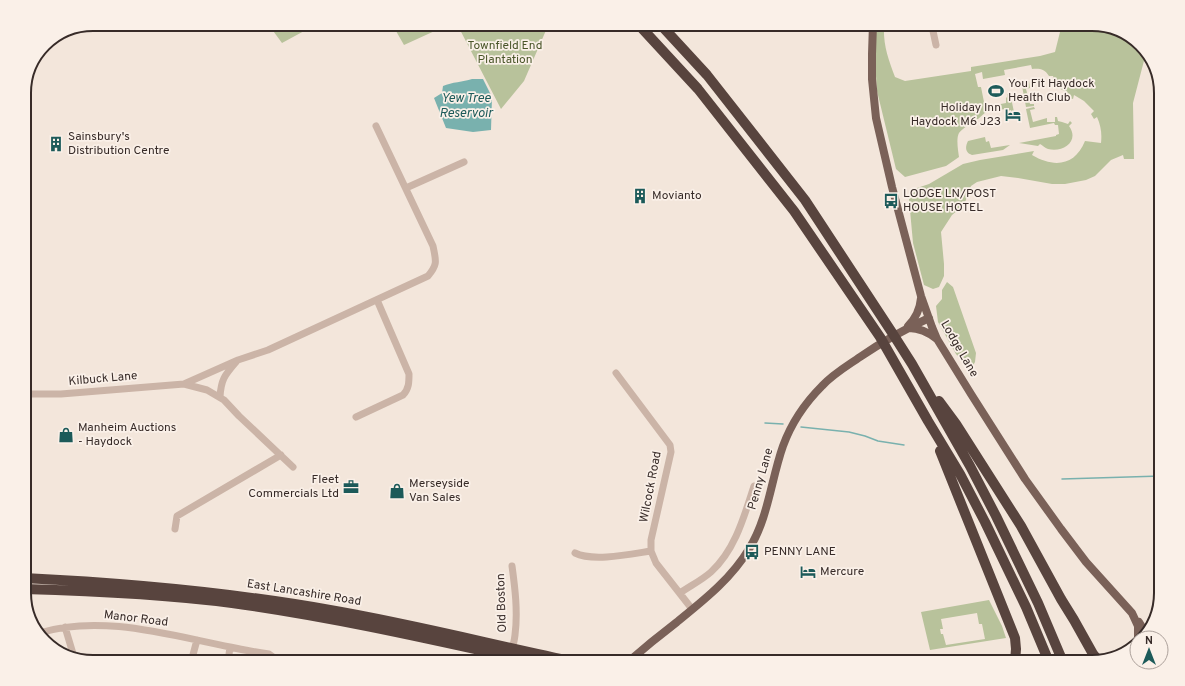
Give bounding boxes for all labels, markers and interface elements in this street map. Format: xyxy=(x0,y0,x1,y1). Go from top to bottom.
park label: Townfield End Plantation xyxy=(468,38,542,68)
place label: You Fit Haydock Health Club xyxy=(1008,76,1095,106)
sports icon: You Fit Haydock Health Club xyxy=(987,82,1005,100)
water label: Yew Tree Reservoir xyxy=(439,91,494,122)
place label: Holiday Inn Haydock M6 J23 xyxy=(911,100,1001,130)
hotel icon: Holiday Inn Haydock M6 J23 xyxy=(1004,106,1022,124)
place label: Sainsbury's Distribution Centre xyxy=(68,129,169,159)
building icon: Sainsbury's Distribution Centre xyxy=(47,135,65,153)
place label: LODGE LN/POST HOUSE HOTEL xyxy=(903,186,996,216)
building icon: Movianto xyxy=(631,187,649,205)
place label: Movianto xyxy=(652,188,702,204)
bus stop icon: LODGE LN/POST HOUSE HOTEL xyxy=(882,192,900,210)
street label: Lodge Lane xyxy=(936,318,982,380)
street label: Kilbuck Lane xyxy=(68,368,138,390)
place label: Manheim Auctions - Haydock xyxy=(78,420,177,450)
shop icon: Manheim Auctions - Haydock xyxy=(57,426,75,444)
street label: Penny Lane xyxy=(745,446,777,512)
street label: Wilcock Road xyxy=(636,450,666,524)
place label: Fleet Commercials Ltd xyxy=(248,472,339,502)
place label: Merseyside Van Sales xyxy=(409,476,470,506)
office icon: Fleet Commercials Ltd xyxy=(342,478,360,496)
shop icon: Merseyside Van Sales xyxy=(388,482,406,500)
bus stop icon: PENNY LANE xyxy=(743,543,761,561)
place label: PENNY LANE xyxy=(764,544,836,560)
hotel icon: Mercure xyxy=(799,563,817,581)
place label: Mercure xyxy=(820,564,864,580)
street label: Old Boston xyxy=(493,573,511,633)
street label: East Lancashire Road xyxy=(246,576,362,610)
street label: Manor Road xyxy=(103,607,169,631)
north arrow xyxy=(1129,630,1169,670)
text: N xyxy=(1145,634,1153,648)

